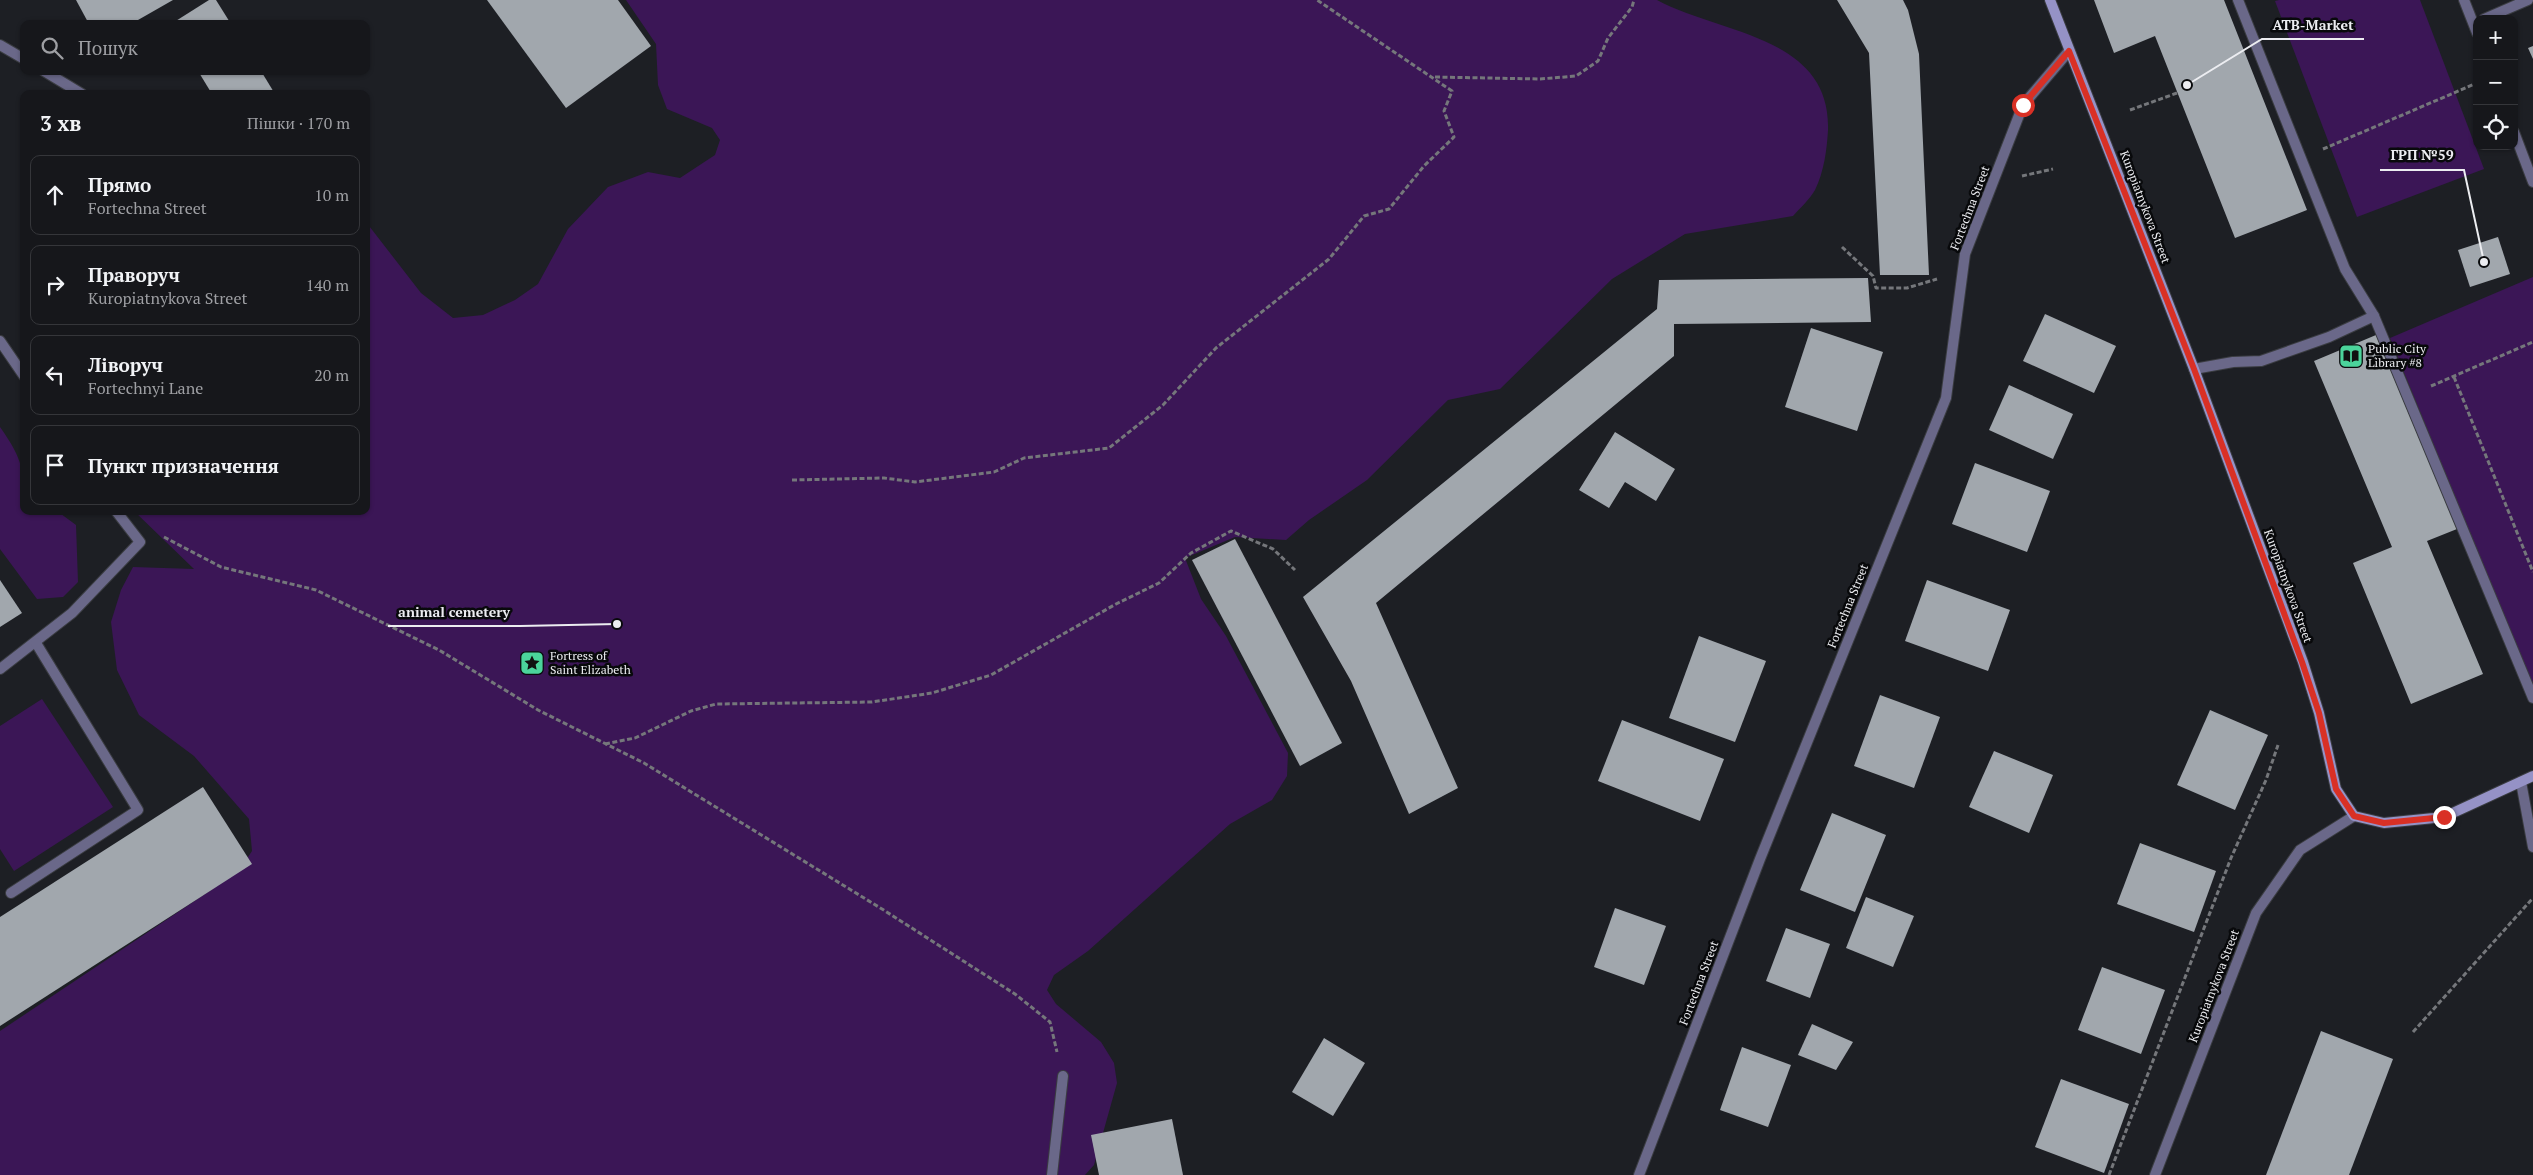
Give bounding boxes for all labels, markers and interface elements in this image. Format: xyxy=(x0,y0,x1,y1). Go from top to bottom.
callout: ATB-Market xyxy=(2262,10,2364,39)
text: ATB-Market xyxy=(2272,15,2354,34)
map controls xyxy=(2473,15,2518,150)
button: + xyxy=(2473,15,2518,60)
search box xyxy=(20,20,370,75)
icon: search xyxy=(38,34,66,62)
text: Пошук xyxy=(78,35,138,60)
button: − xyxy=(2473,60,2518,105)
route start xyxy=(2012,94,2035,117)
button: locate xyxy=(2473,105,2518,150)
text: 3 хв xyxy=(40,109,81,137)
text: Пішки · 170 m xyxy=(247,112,350,134)
callout: ГРП №59 xyxy=(2380,141,2464,170)
text: ГРП №59 xyxy=(2390,145,2454,164)
street label: Kuropiatnykova Street xyxy=(2117,148,2174,266)
street label: Fortechna Street xyxy=(1947,163,1993,252)
text: Прямо xyxy=(88,172,151,197)
icon: ahead xyxy=(41,181,69,209)
text: 10 m xyxy=(314,184,349,206)
text: Fortechna Street xyxy=(88,197,207,219)
text: Праворуч xyxy=(88,262,180,287)
icon: right xyxy=(41,271,69,299)
text: 140 m xyxy=(306,274,349,296)
text: Kuropiatnykova Street xyxy=(88,287,247,309)
place label: Public City Library #8 xyxy=(2368,341,2427,370)
library icon: Public City Library #8 xyxy=(2338,343,2364,369)
text: Ліворуч xyxy=(88,352,163,377)
icon: left xyxy=(41,361,69,389)
text: 20 m xyxy=(314,364,349,386)
text: Fortechnyi Lane xyxy=(88,377,203,399)
icon: arrive xyxy=(41,451,69,479)
text: Пункт призначення xyxy=(88,453,279,478)
street label: Kuropiatnykova Street xyxy=(2261,527,2316,645)
street label: Fortechna Street xyxy=(1824,561,1871,650)
callout: animal cemetery xyxy=(388,597,520,626)
text: animal cemetery xyxy=(398,602,511,621)
place label: Fortress of Saint Elizabeth xyxy=(550,648,631,677)
place icon: Fortress of Saint Elizabeth xyxy=(519,650,545,676)
route end xyxy=(2433,806,2456,829)
street label: Kuropiatnykova Street xyxy=(2185,927,2242,1044)
street label: Fortechna Street xyxy=(1676,938,1722,1027)

